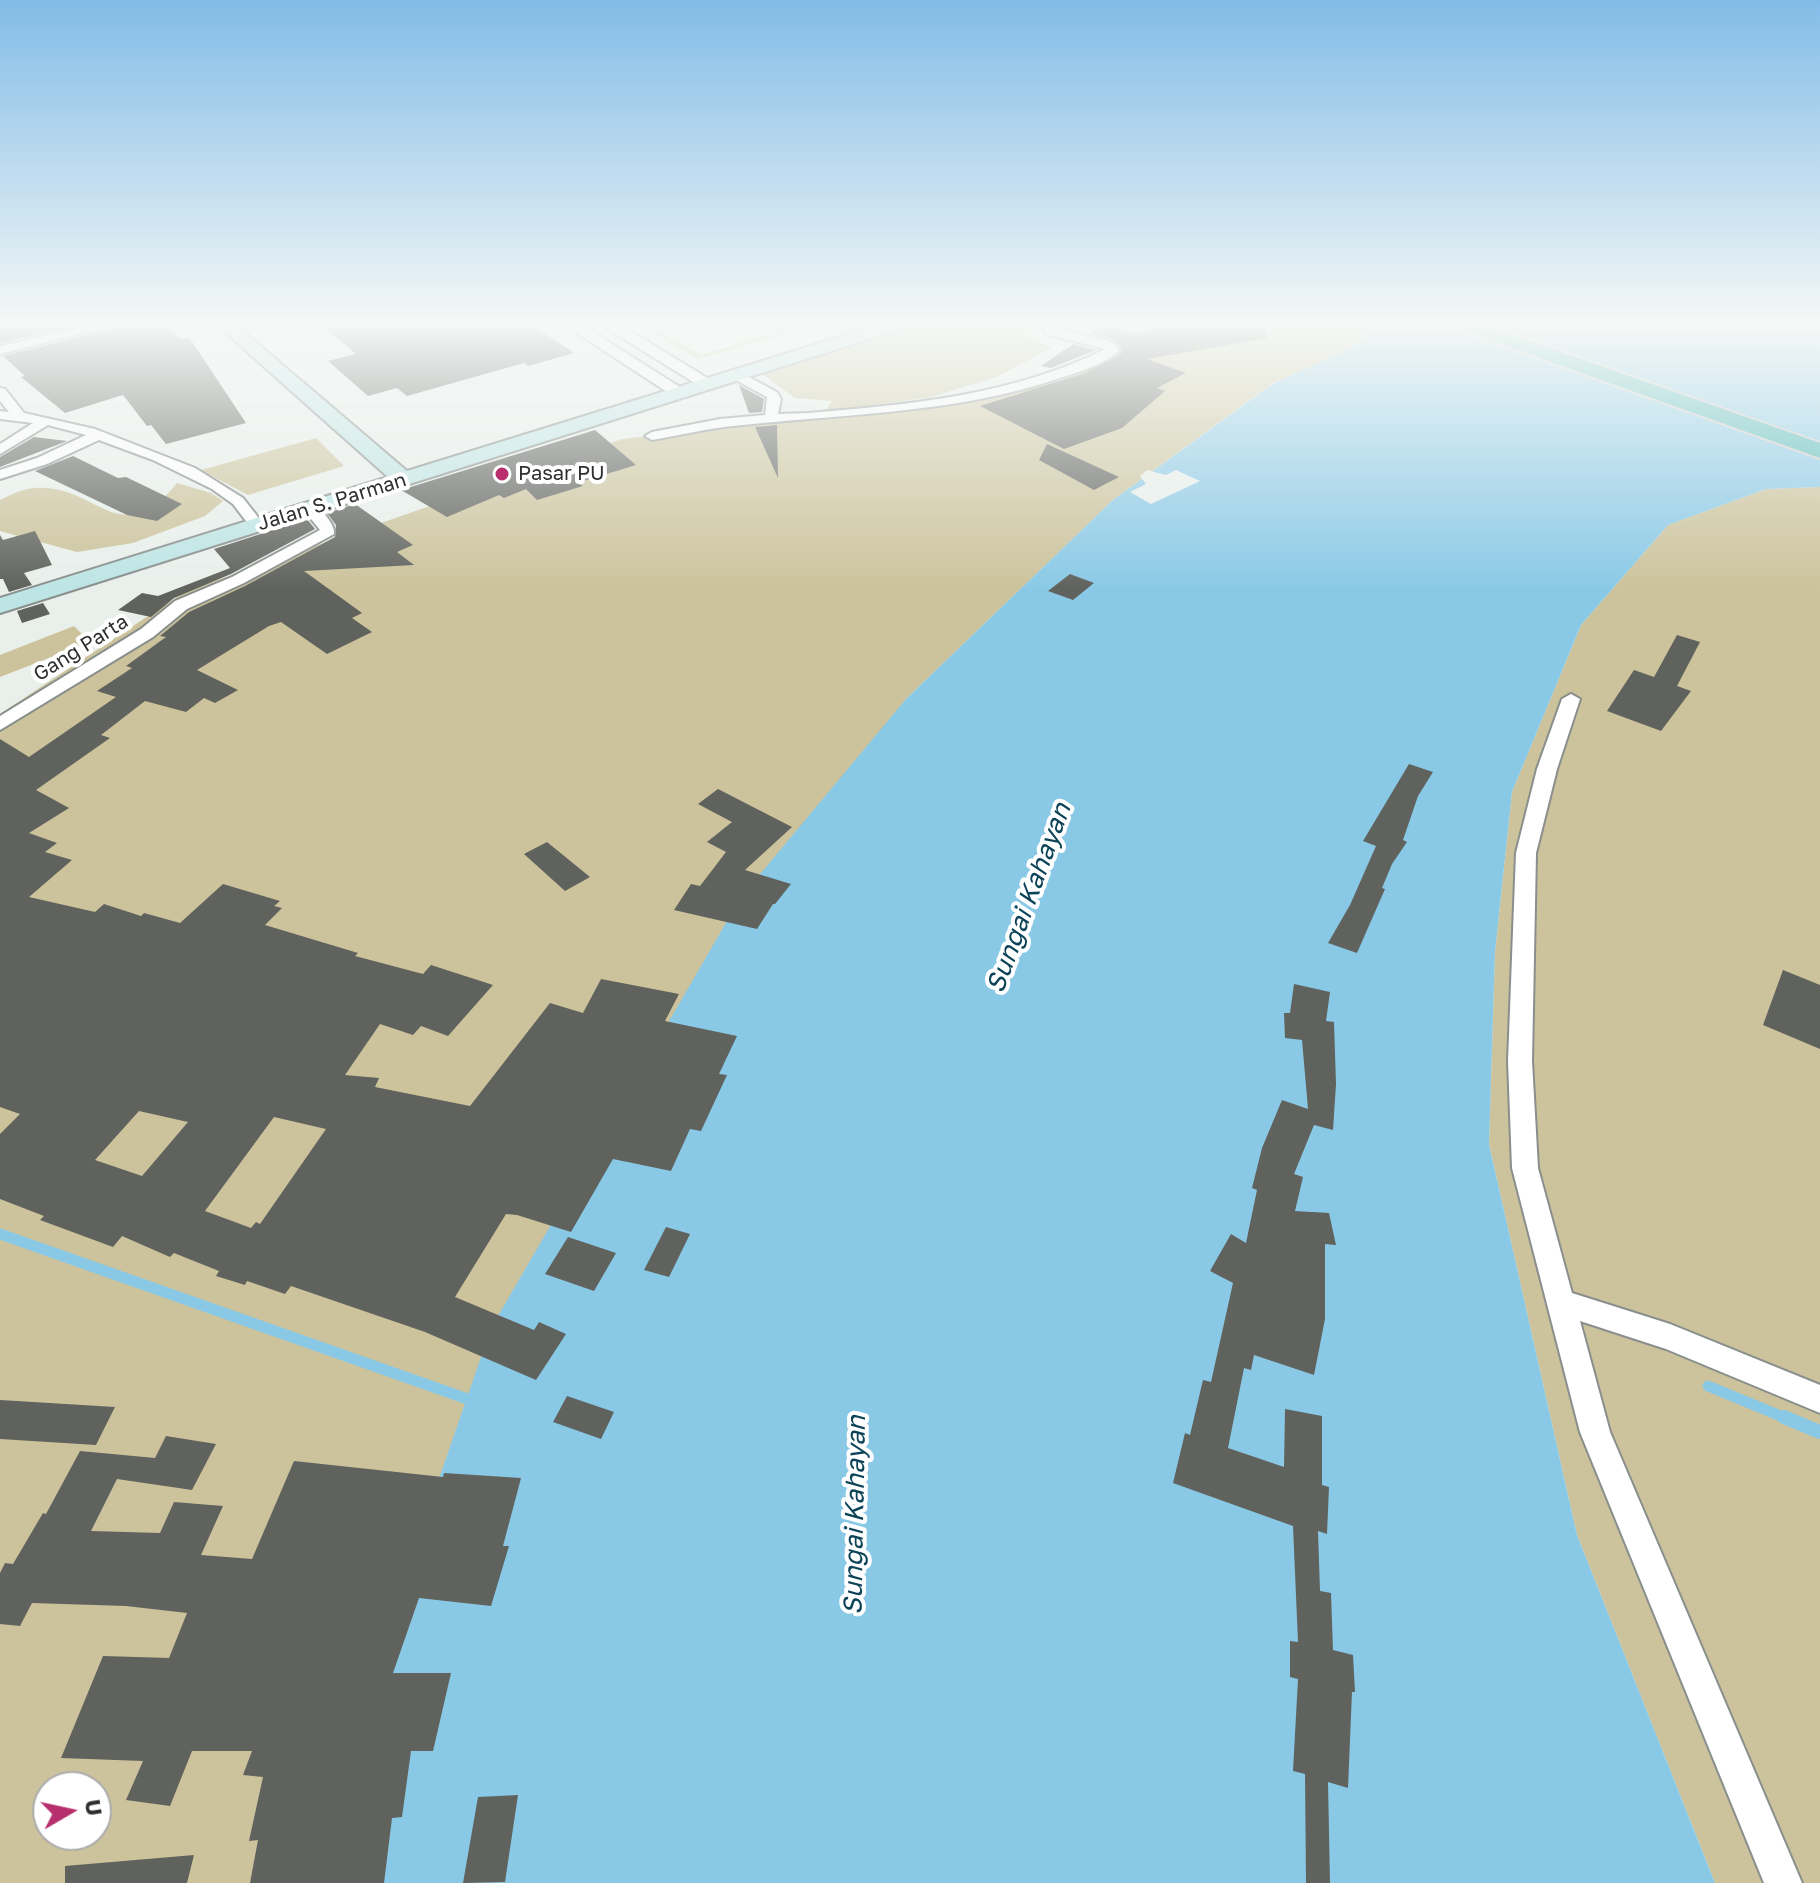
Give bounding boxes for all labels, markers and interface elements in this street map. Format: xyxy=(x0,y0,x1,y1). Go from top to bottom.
place label: Pasar PU xyxy=(518,462,605,486)
marker: Pasar PU xyxy=(493,465,511,483)
street label: Jalan S. Parman xyxy=(255,468,409,536)
street label: Gang Parta xyxy=(29,610,133,686)
water label: Sungai Kahayan xyxy=(980,799,1078,997)
water label: Sungai Kahayan xyxy=(838,1415,872,1615)
north arrow xyxy=(32,1771,112,1851)
text: U xyxy=(80,1797,109,1818)

